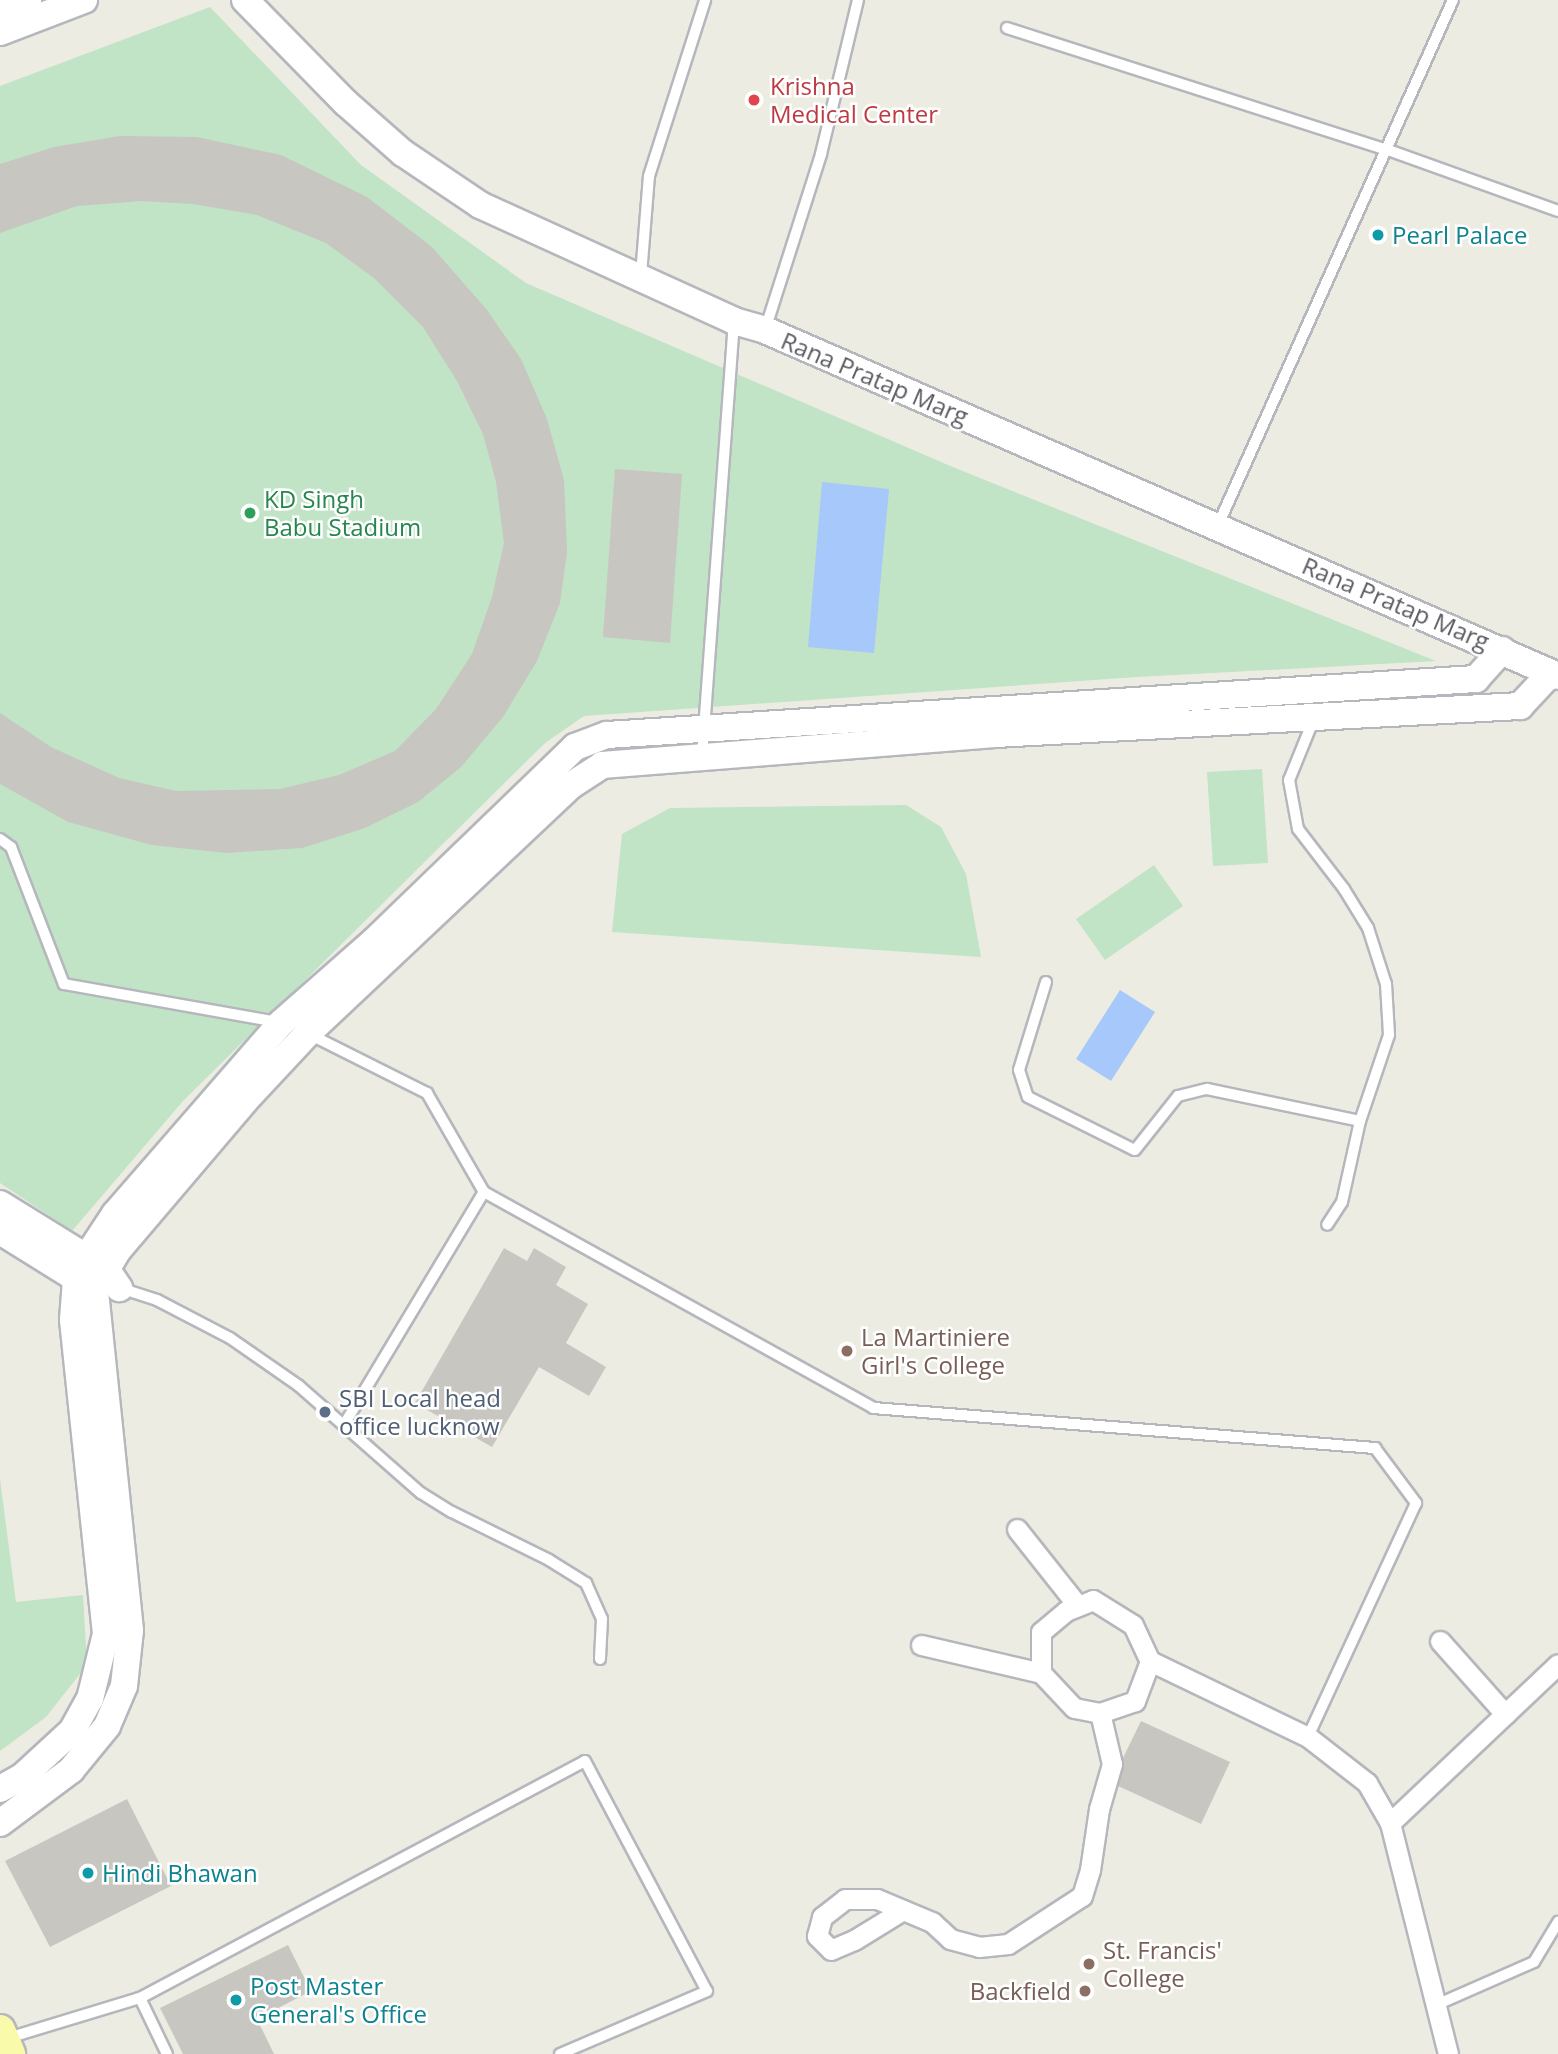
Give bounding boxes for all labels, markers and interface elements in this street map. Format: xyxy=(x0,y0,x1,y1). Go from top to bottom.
place label: Krishna Medical Center xyxy=(770,72,938,128)
marker: Krishna Medical Center xyxy=(744,90,764,110)
place label: Pearl Palace xyxy=(1392,221,1527,249)
marker: Pearl Palace xyxy=(1370,227,1386,243)
street label: Rana Pratap Marg xyxy=(777,326,973,430)
place label: KD Singh Babu Stadium xyxy=(264,485,421,541)
marker: KD Singh Babu Stadium xyxy=(242,505,258,521)
street label: Rana Pratap Marg xyxy=(1298,551,1494,655)
place label: La Martiniere Girl's College xyxy=(861,1323,1010,1379)
marker: La Martiniere Girl's College xyxy=(839,1343,855,1359)
place label: SBI Local head office lucknow xyxy=(339,1384,501,1440)
marker: SBI Local head office lucknow xyxy=(317,1404,333,1420)
place label: Hindi Bhawan xyxy=(102,1859,258,1887)
marker: Hindi Bhawan xyxy=(80,1865,96,1881)
place label: St. Francis' College xyxy=(1103,1936,1222,1992)
marker: St. Francis' College xyxy=(1081,1956,1097,1972)
place label: Post Master General's Office xyxy=(250,1972,427,2028)
place label: Backfield xyxy=(970,1977,1071,2005)
marker: Backfield xyxy=(1077,1983,1093,1999)
marker: Post Master General's Office xyxy=(228,1992,244,2008)

